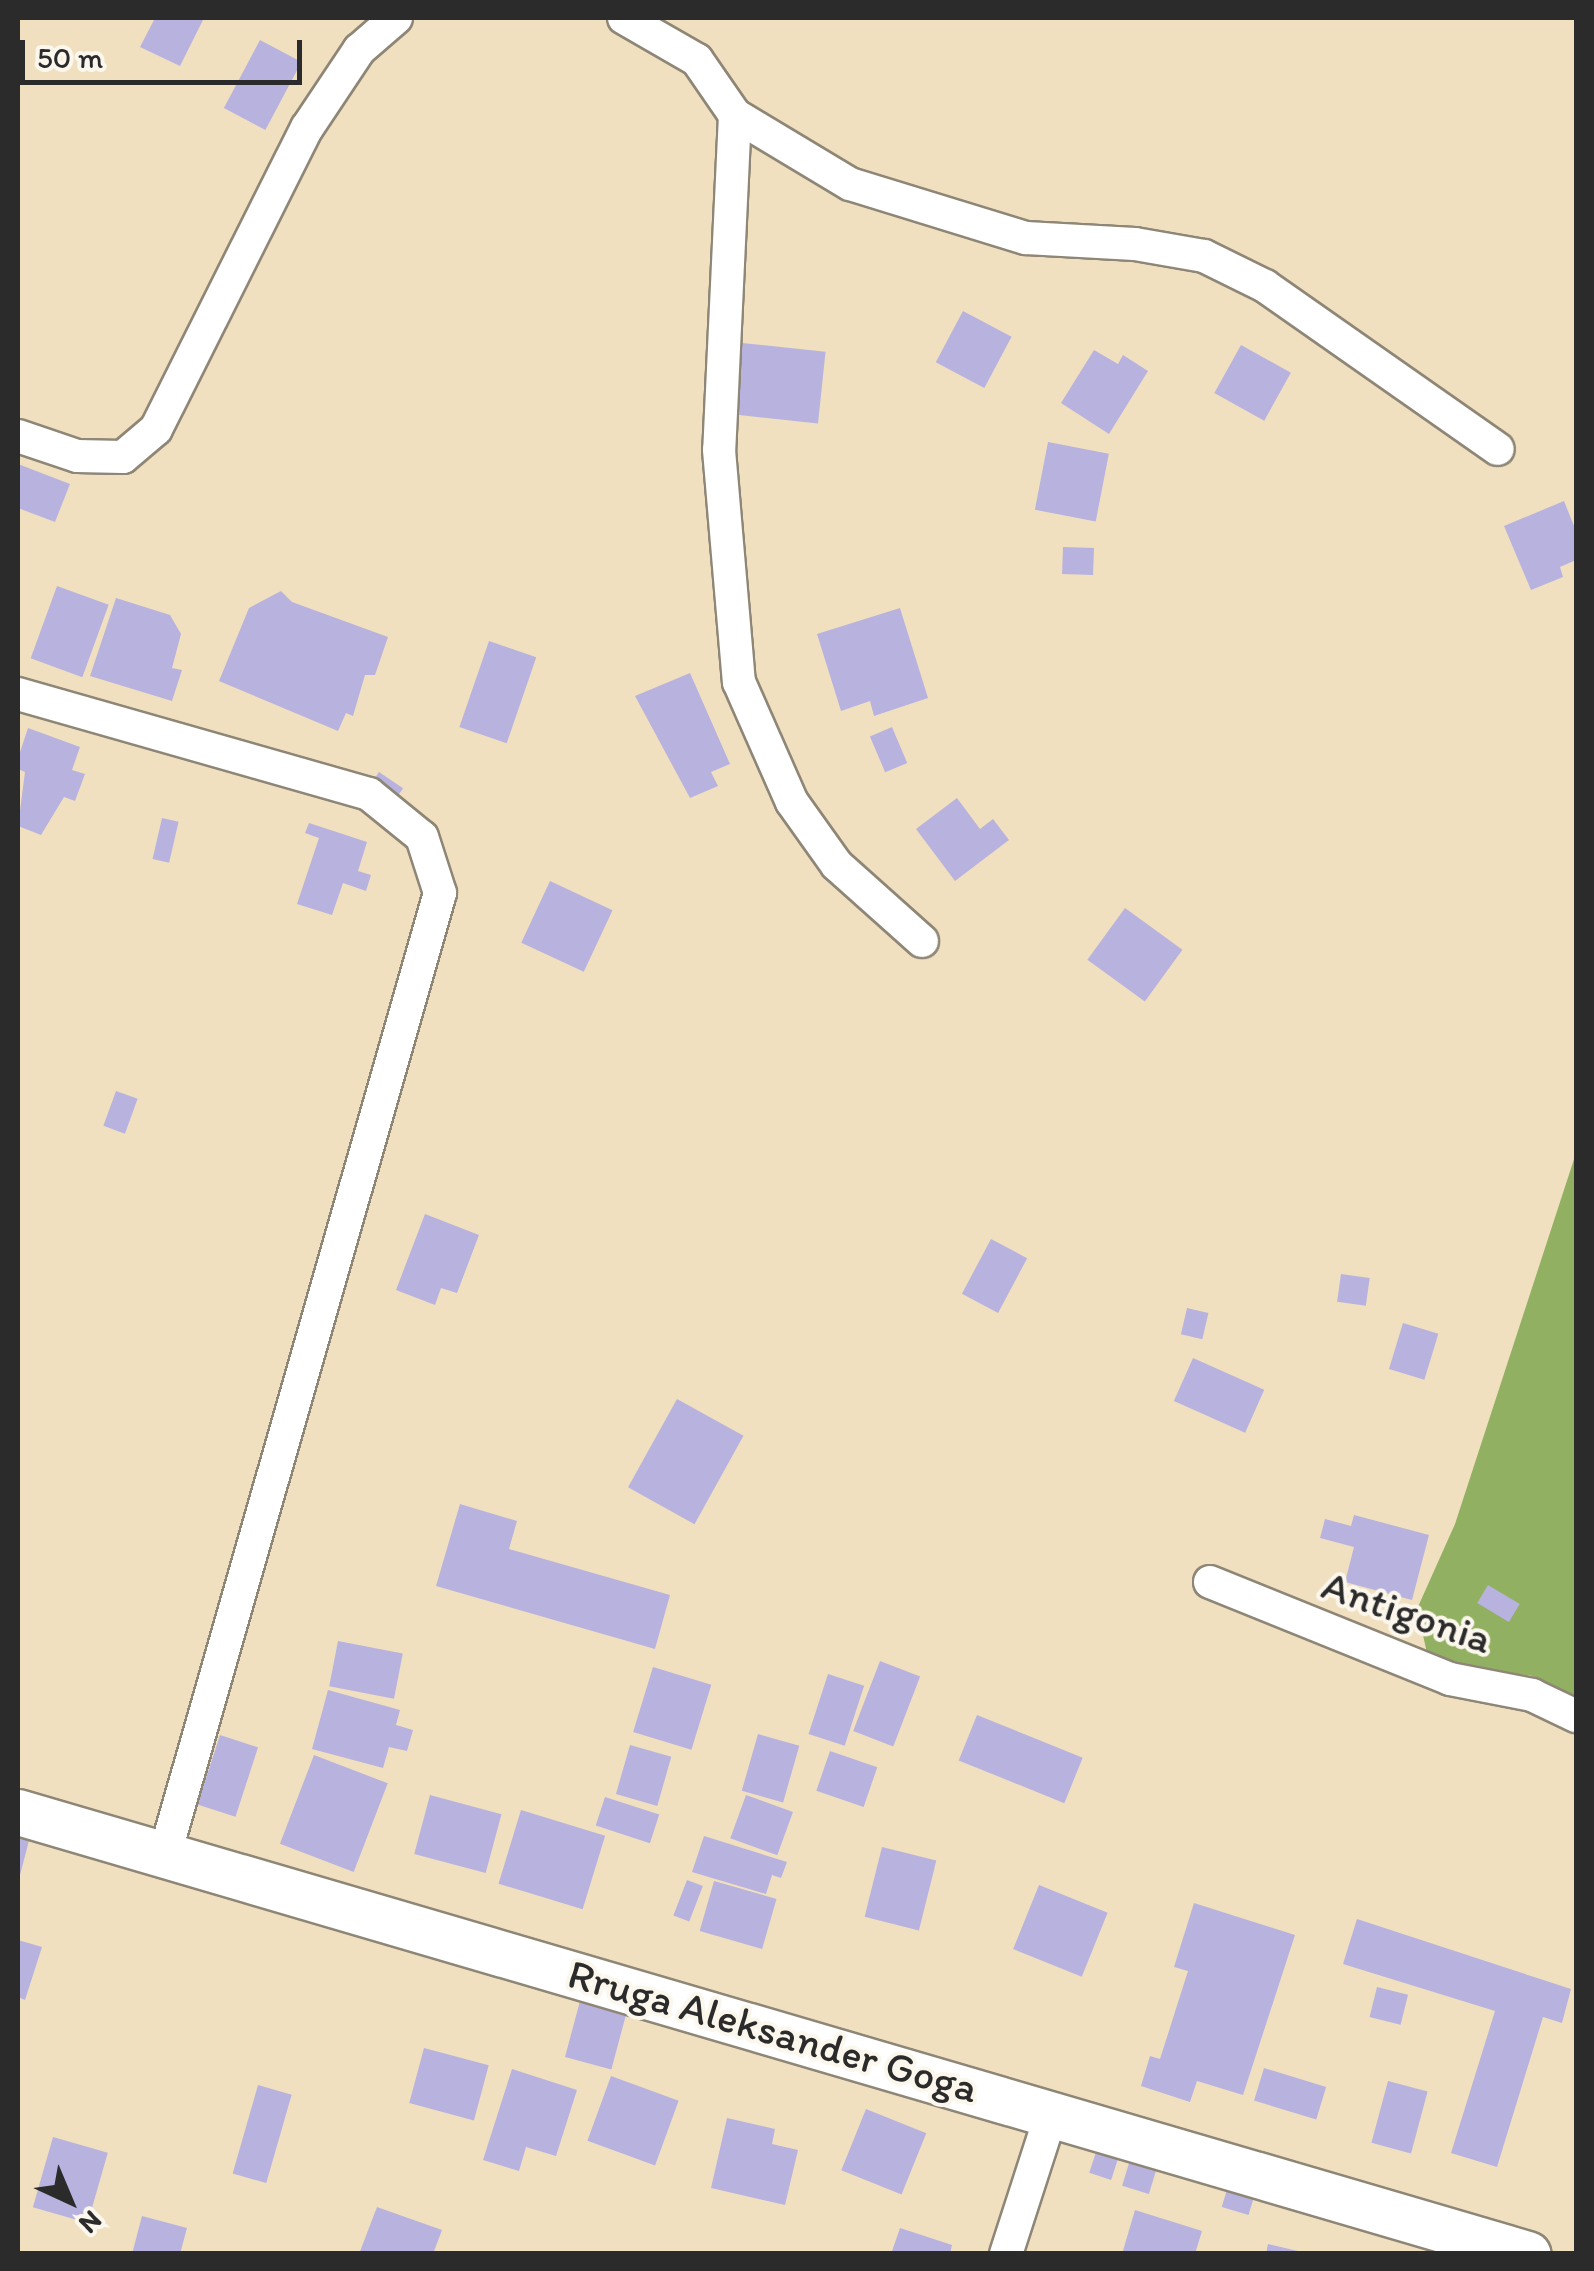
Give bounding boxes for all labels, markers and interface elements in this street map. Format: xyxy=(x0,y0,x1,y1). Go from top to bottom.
scale bar xyxy=(25,20,308,82)
text: 50 m xyxy=(37,39,103,76)
street label: Antigonia xyxy=(1315,1559,1499,1665)
street label: Rruga Aleksander Goga xyxy=(563,1949,983,2113)
north arrow xyxy=(20,2151,120,2251)
text: N xyxy=(72,2204,109,2241)

